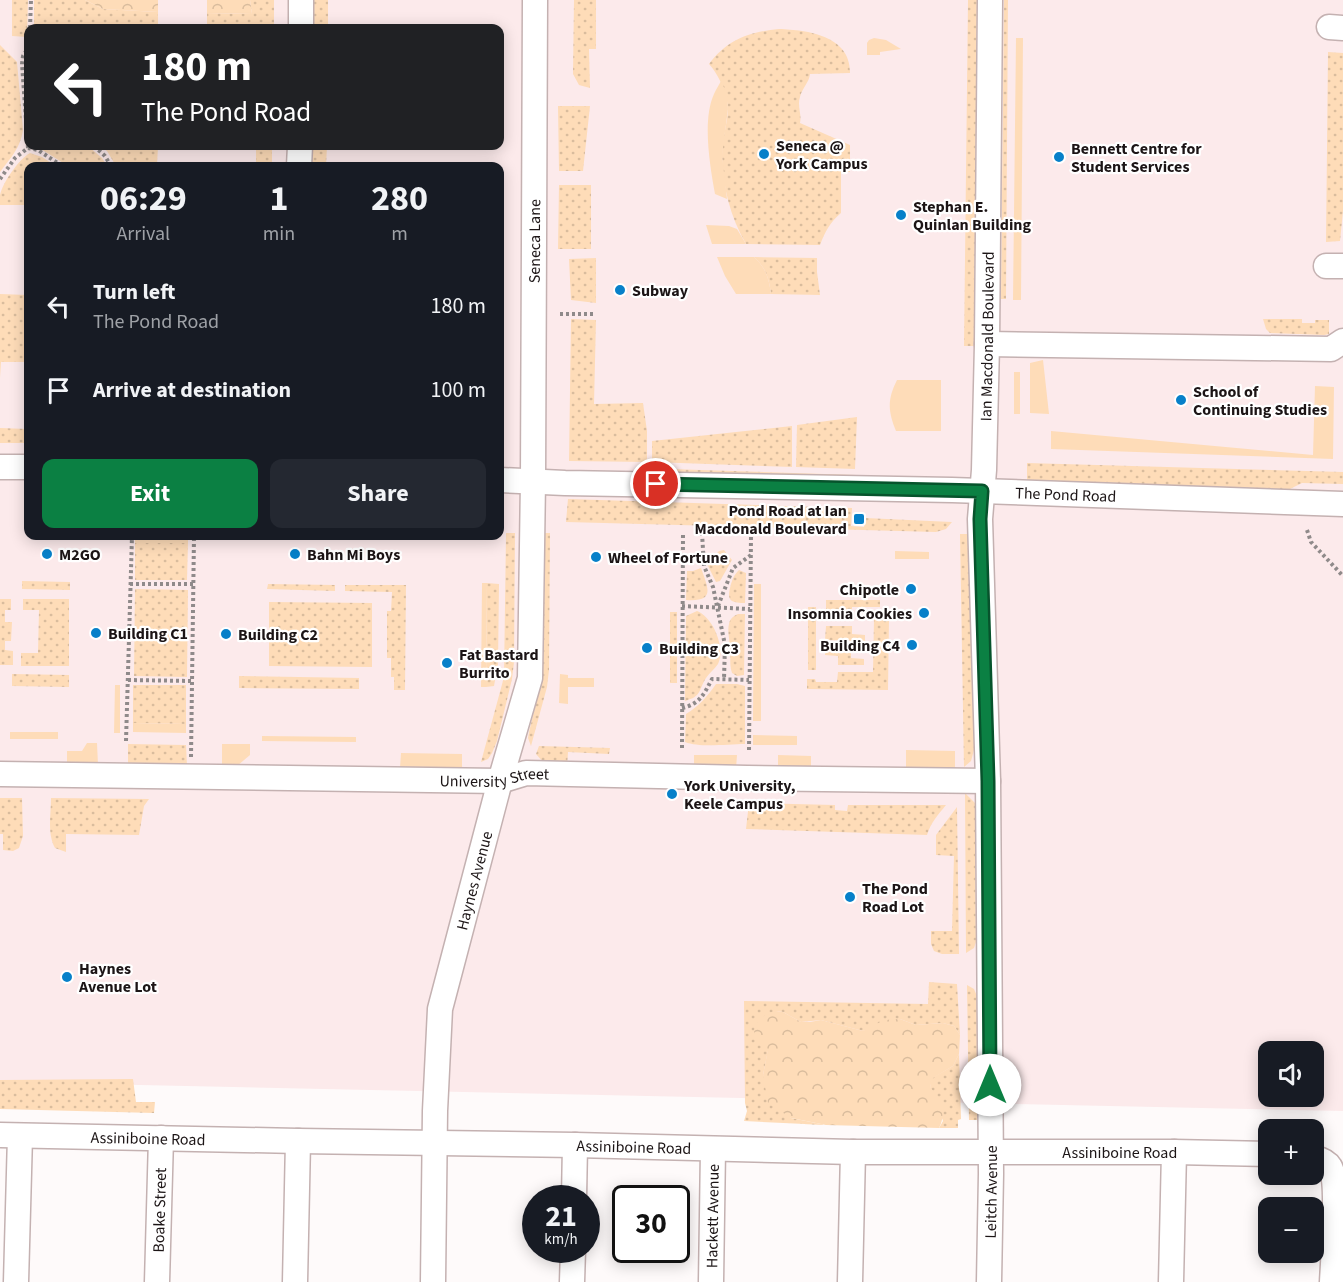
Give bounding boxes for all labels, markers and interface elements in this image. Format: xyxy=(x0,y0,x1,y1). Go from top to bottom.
text: 180 m xyxy=(141,37,252,97)
icon: left xyxy=(42,48,120,126)
text: The Pond Road xyxy=(141,93,311,132)
place label: Seneca @ York Campus xyxy=(775,135,868,175)
place label: Bennett Centre for Student Services xyxy=(1071,138,1202,178)
marker: Seneca @ York Campus xyxy=(757,147,771,161)
marker: Bennett Centre for Student Services xyxy=(1052,150,1066,164)
text: 06:29 xyxy=(100,173,187,224)
text: 1 xyxy=(269,173,288,224)
text: 280 xyxy=(371,173,428,224)
place label: Stephan E. Quinlan Building xyxy=(913,196,1031,236)
street label: Seneca Lane xyxy=(524,199,546,283)
marker: Stephan E. Quinlan Building xyxy=(894,208,908,222)
text: Arrival xyxy=(116,220,170,248)
text: min xyxy=(263,220,295,248)
text: m xyxy=(391,220,408,248)
street label: Ian Macdonald Boulevard xyxy=(975,251,1000,422)
text: Turn left xyxy=(93,276,175,308)
place label: Subway xyxy=(632,280,689,302)
marker: Subway xyxy=(613,283,627,297)
icon: left xyxy=(42,290,75,323)
text: 180 m xyxy=(431,290,486,322)
text: The Pond Road xyxy=(93,308,219,336)
icon: arrive xyxy=(42,374,75,407)
text: Arrive at destination xyxy=(93,374,291,406)
text: 100 m xyxy=(431,374,486,406)
place label: School of Continuing Studies xyxy=(1193,381,1327,421)
marker: School of Continuing Studies xyxy=(1174,393,1188,407)
pin xyxy=(630,458,681,509)
button: Exit xyxy=(42,459,258,528)
button: Share xyxy=(270,459,486,528)
icon: arrive xyxy=(639,467,672,500)
street label: The Pond Road xyxy=(1015,482,1117,508)
place label: Pond Road at Ian Macdonald Boulevard xyxy=(694,500,847,540)
marker: Pond Road at Ian Macdonald Boulevard xyxy=(852,512,866,526)
place label: M2GO xyxy=(59,544,101,566)
place label: Bahn Mi Boys xyxy=(307,544,400,566)
marker: M2GO xyxy=(40,547,54,561)
marker: Bahn Mi Boys xyxy=(288,547,302,561)
place label: Wheel of Fortune xyxy=(608,547,728,569)
marker: Wheel of Fortune xyxy=(589,550,603,564)
place label: Chipotle xyxy=(840,579,899,601)
marker: Chipotle xyxy=(904,582,918,596)
place label: Insomnia Cookies xyxy=(788,603,912,625)
marker: Insomnia Cookies xyxy=(917,606,931,620)
place label: Building C1 xyxy=(108,623,188,645)
place label: Building C2 xyxy=(238,624,318,646)
marker: Building C1 xyxy=(89,626,103,640)
marker: Building C2 xyxy=(219,627,233,641)
place label: Building C4 xyxy=(820,635,901,657)
place label: Building C3 xyxy=(659,638,739,660)
marker: Building C4 xyxy=(905,638,919,652)
marker: Building C3 xyxy=(640,641,654,655)
place label: Fat Bastard Burrito xyxy=(459,644,539,684)
marker: Fat Bastard Burrito xyxy=(440,656,454,670)
street label: University Street xyxy=(439,763,550,793)
place label: York University, Keele Campus xyxy=(683,775,796,815)
marker: York University, Keele Campus xyxy=(665,787,679,801)
street label: Haynes Avenue xyxy=(451,829,498,933)
place label: The Pond Road Lot xyxy=(862,878,928,918)
marker: The Pond Road Lot xyxy=(843,890,857,904)
place label: Haynes Avenue Lot xyxy=(78,958,157,998)
marker: Haynes Avenue Lot xyxy=(60,970,74,984)
map controls xyxy=(1258,1041,1324,1263)
button: sound xyxy=(1258,1041,1324,1107)
position arrow xyxy=(958,1053,1022,1117)
button: + xyxy=(1258,1119,1324,1185)
street label: Assiniboine Road xyxy=(90,1127,206,1151)
street label: Assiniboine Road xyxy=(576,1135,692,1160)
street label: Assiniboine Road xyxy=(1062,1142,1177,1164)
street label: Leitch Avenue xyxy=(980,1145,1003,1239)
street label: Hackett Avenue xyxy=(701,1164,725,1268)
street label: Boake Street xyxy=(148,1167,172,1253)
speed limit sign: 30 xyxy=(612,1185,690,1263)
text: 21 xyxy=(545,1195,577,1238)
button: − xyxy=(1258,1197,1324,1263)
text: km/h xyxy=(544,1229,578,1250)

